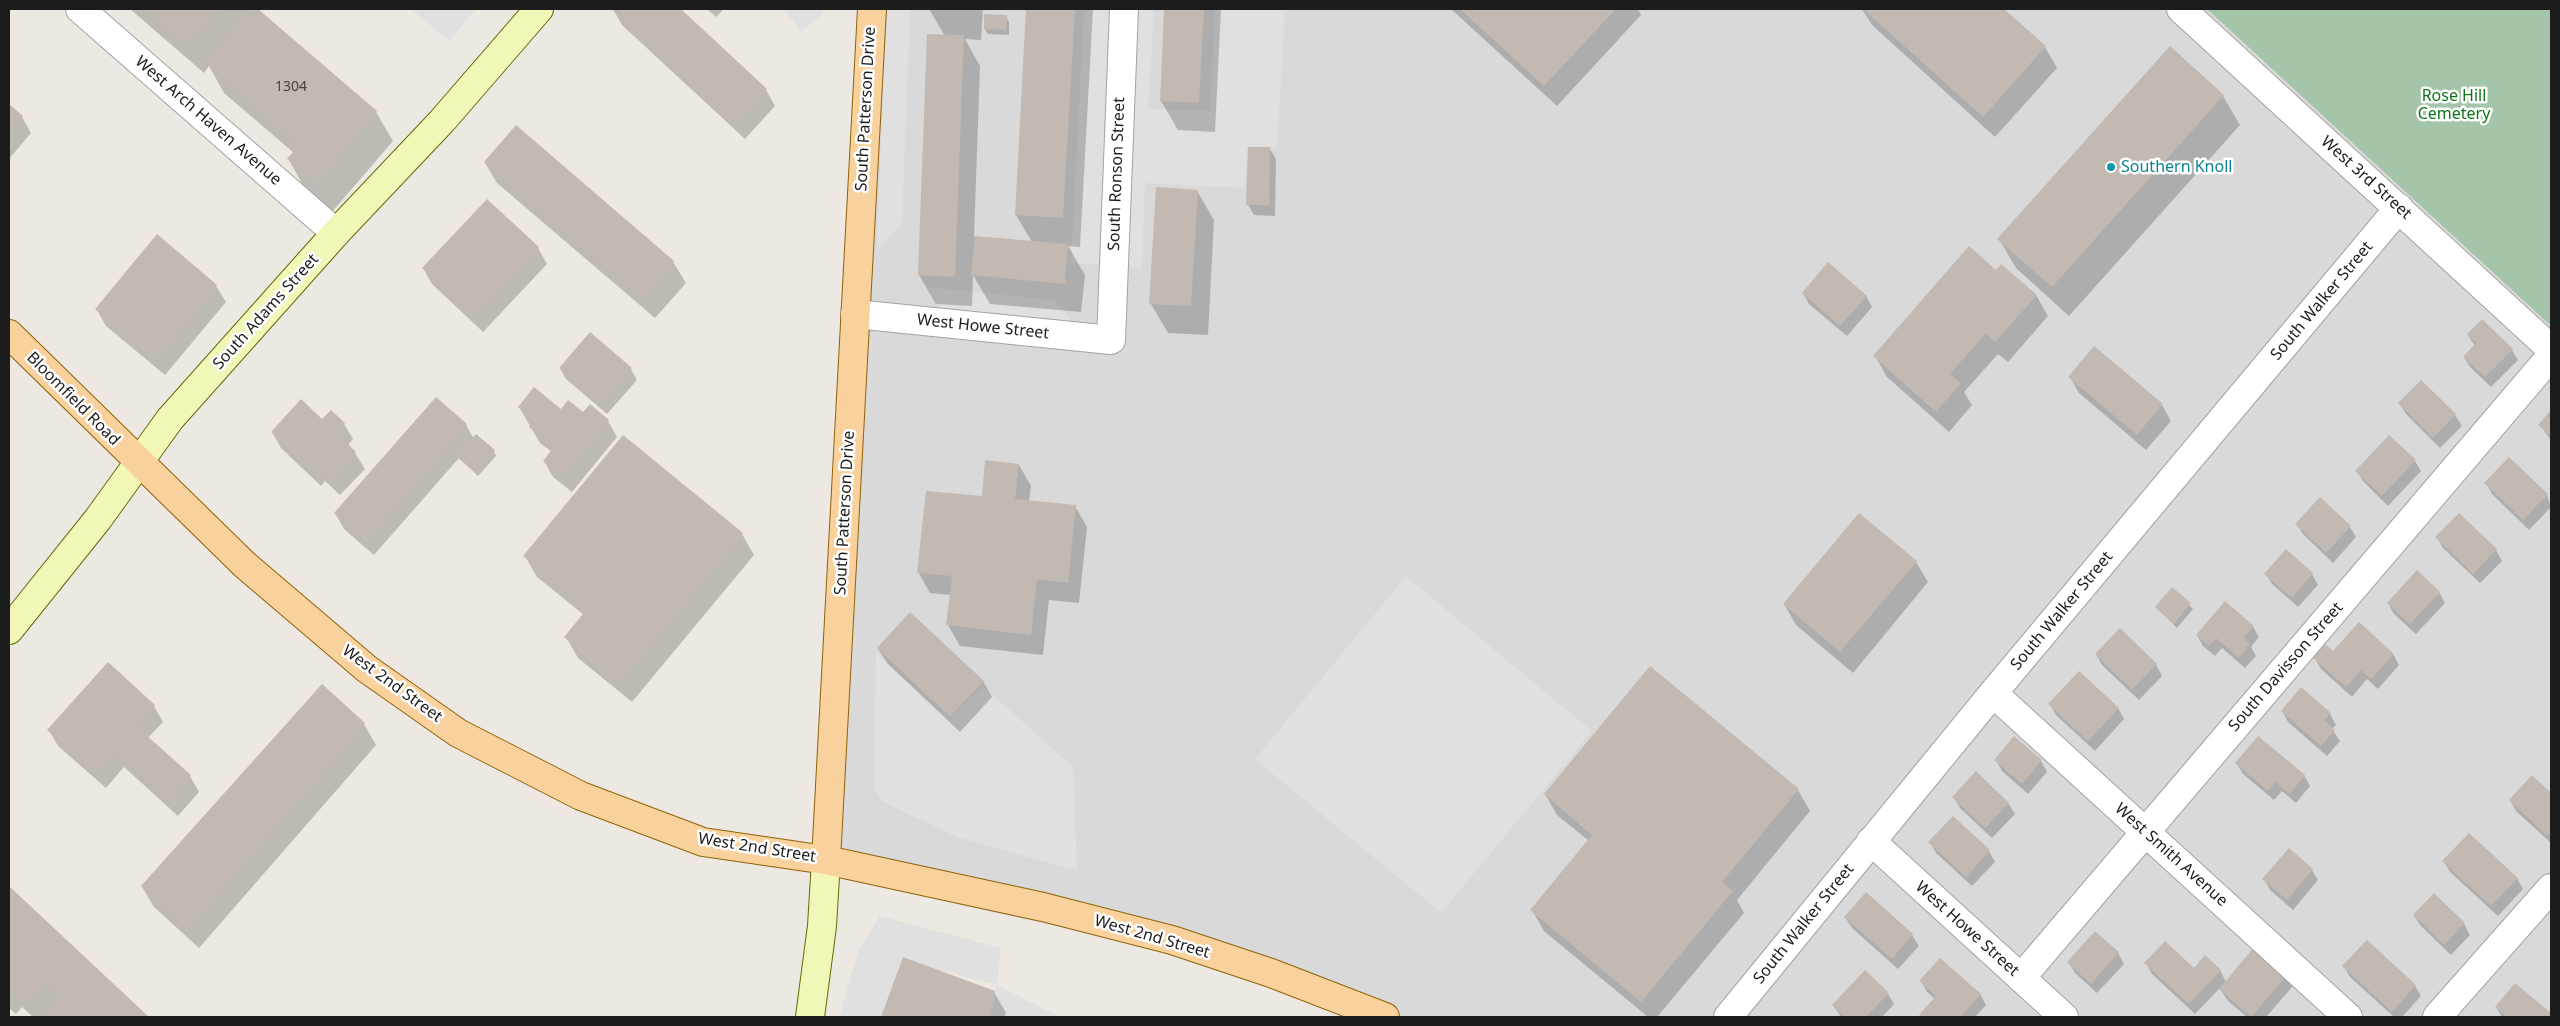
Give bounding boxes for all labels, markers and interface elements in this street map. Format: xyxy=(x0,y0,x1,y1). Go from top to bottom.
street label: South Patterson Drive xyxy=(852,26,880,192)
street label: West Arch Haven Avenue xyxy=(131,52,285,190)
house number: 1304 xyxy=(275,79,307,95)
park label: Rose Hill Cemetery xyxy=(2418,86,2490,124)
street label: South Ronson Street xyxy=(1105,97,1129,251)
street label: West 3rd Street xyxy=(2317,132,2415,224)
place label: Southern Knoll xyxy=(2121,157,2232,177)
marker: Southern Knoll xyxy=(2105,161,2117,173)
street label: South Walker Street xyxy=(2267,238,2377,364)
street label: South Adams Street xyxy=(209,250,323,374)
street label: West Howe Street xyxy=(916,311,1050,343)
street label: Bloomfield Road xyxy=(22,348,124,450)
street label: South Patterson Drive xyxy=(831,430,859,596)
street label: South Walker Street xyxy=(2007,548,2117,674)
street label: South Davisson Street xyxy=(2225,599,2347,735)
street label: West 2nd Street xyxy=(338,641,446,727)
street label: West Smith Avenue xyxy=(2111,799,2231,911)
street label: West 2nd Street xyxy=(697,829,817,867)
street label: South Walker Street xyxy=(1750,860,1858,988)
street label: West Howe Street xyxy=(1911,877,2023,981)
street label: West 2nd Street xyxy=(1092,911,1212,963)

